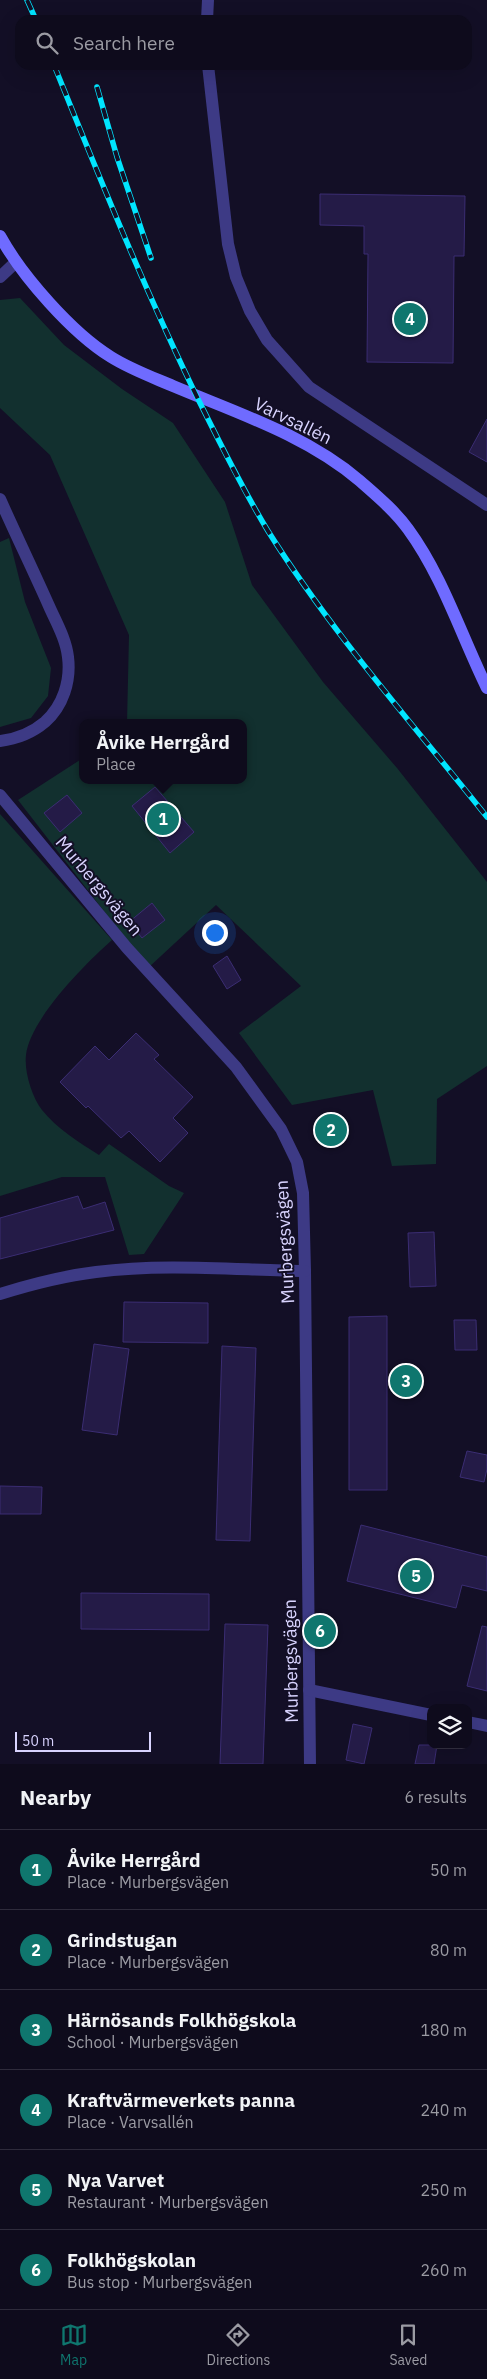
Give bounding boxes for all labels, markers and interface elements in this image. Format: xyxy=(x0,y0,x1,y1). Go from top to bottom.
search box xyxy=(15,15,472,70)
icon: search xyxy=(33,29,61,57)
text: Search here xyxy=(73,31,175,55)
pin: 4 xyxy=(394,300,426,338)
street label: Varvsallén xyxy=(250,392,336,449)
popup xyxy=(79,719,247,784)
text: Åvike Herrgård xyxy=(96,730,230,754)
text: Place xyxy=(96,754,136,774)
pin: 1 xyxy=(147,800,179,838)
street label: Murbergsvägen xyxy=(51,831,148,940)
your location xyxy=(202,920,228,946)
pin: 2 xyxy=(315,1111,347,1149)
street label: Murbergsvägen xyxy=(270,1180,299,1304)
pin: 3 xyxy=(390,1362,422,1400)
pin: 5 xyxy=(400,1557,432,1595)
street label: Murbergsvägen xyxy=(278,1599,303,1723)
pin: 6 xyxy=(304,1612,336,1650)
map controls xyxy=(427,1704,472,1749)
button: layers xyxy=(427,1704,472,1749)
scale bar xyxy=(15,1729,151,1752)
text: 50 m xyxy=(22,1732,54,1750)
text: Nearby xyxy=(20,1783,91,1811)
text: 6 results xyxy=(404,1787,467,1807)
text: Åvike Herrgård xyxy=(67,1848,201,1872)
text: 1 xyxy=(31,1860,41,1880)
text: 50 m xyxy=(430,1860,467,1880)
text: Place · Murbergsvägen xyxy=(67,1872,229,1892)
text: Grindstugan xyxy=(67,1928,177,1952)
text: 2 xyxy=(31,1940,41,1960)
text: 80 m xyxy=(430,1940,467,1960)
text: Place · Murbergsvägen xyxy=(67,1952,229,1972)
text: Härnösands Folkhögskola xyxy=(67,2008,296,2032)
text: 3 xyxy=(31,2020,41,2040)
text: 180 m xyxy=(420,2020,467,2040)
text: School · Murbergsvägen xyxy=(67,2032,239,2052)
text: Kraftvärmeverkets panna xyxy=(67,2088,295,2112)
text: 4 xyxy=(31,2100,41,2120)
text: 240 m xyxy=(420,2100,467,2120)
text: Place · Varvsallén xyxy=(67,2112,194,2132)
text: Nya Varvet xyxy=(67,2168,164,2192)
text: 5 xyxy=(31,2180,41,2200)
text: 250 m xyxy=(420,2180,467,2200)
text: Restaurant · Murbergsvägen xyxy=(67,2192,269,2212)
text: Folkhögskolan xyxy=(67,2248,196,2272)
text: 6 xyxy=(31,2260,41,2280)
text: 260 m xyxy=(420,2260,467,2280)
text: Bus stop · Murbergsvägen xyxy=(67,2272,252,2292)
tab: Map xyxy=(60,2321,88,2369)
tab: Directions xyxy=(207,2321,270,2369)
tab: Saved xyxy=(389,2321,427,2369)

